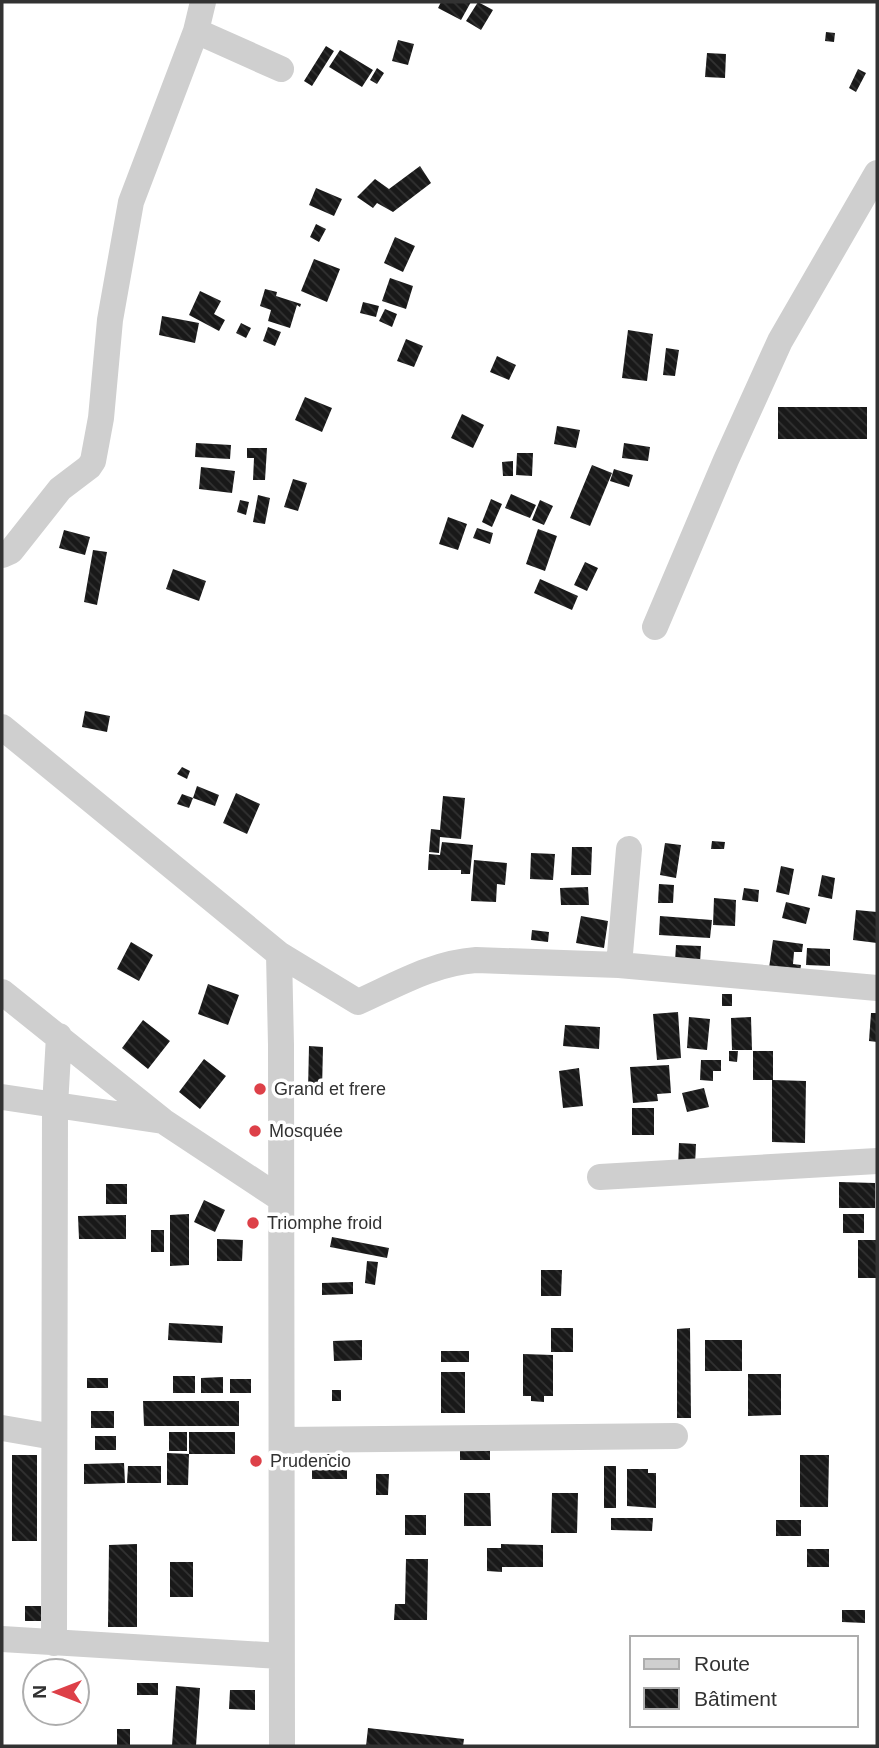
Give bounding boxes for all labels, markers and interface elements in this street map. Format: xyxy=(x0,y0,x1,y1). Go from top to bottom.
place label: Grand et frere xyxy=(274,1079,386,1099)
marker: Grand et frere xyxy=(252,1081,268,1097)
place label: Mosquée xyxy=(269,1121,343,1141)
marker: Mosquée xyxy=(247,1123,263,1139)
place label: Triomphe froid xyxy=(267,1213,382,1233)
marker: Triomphe froid xyxy=(245,1215,261,1231)
place label: Prudencio xyxy=(270,1451,351,1471)
marker: Prudencio xyxy=(248,1453,264,1469)
legend xyxy=(630,1636,858,1727)
text: Route xyxy=(694,1652,750,1675)
north arrow xyxy=(21,1657,91,1727)
text: N xyxy=(29,1685,50,1699)
text: Bâtiment xyxy=(694,1687,777,1710)

